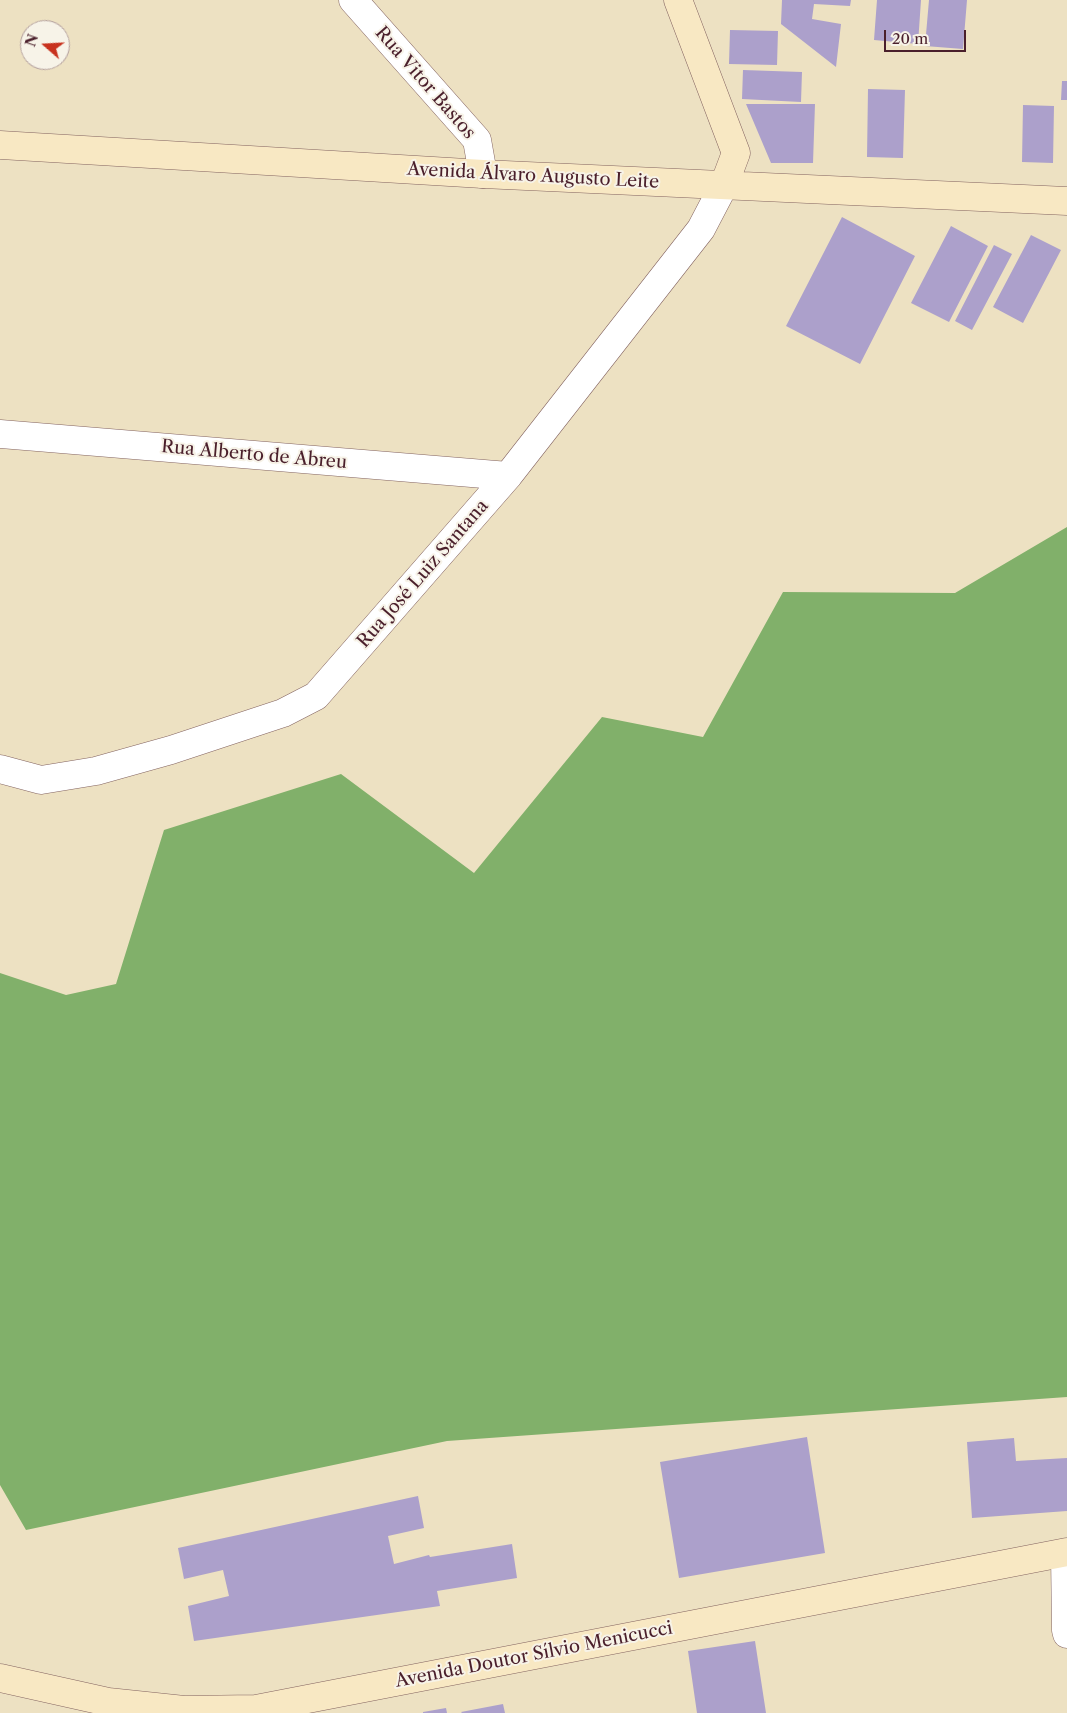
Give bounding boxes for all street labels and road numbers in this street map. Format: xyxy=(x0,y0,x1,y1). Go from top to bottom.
street label: Rua Vitor Bastos xyxy=(370,22,480,144)
street label: Avenida Álvaro Augusto Leite xyxy=(406,159,660,193)
street label: Rua Alberto de Abreu xyxy=(160,436,348,474)
street label: Rua José Luiz Santana xyxy=(353,496,493,652)
street label: Avenida Doutor Sílvio Menicucci xyxy=(394,1617,674,1693)

